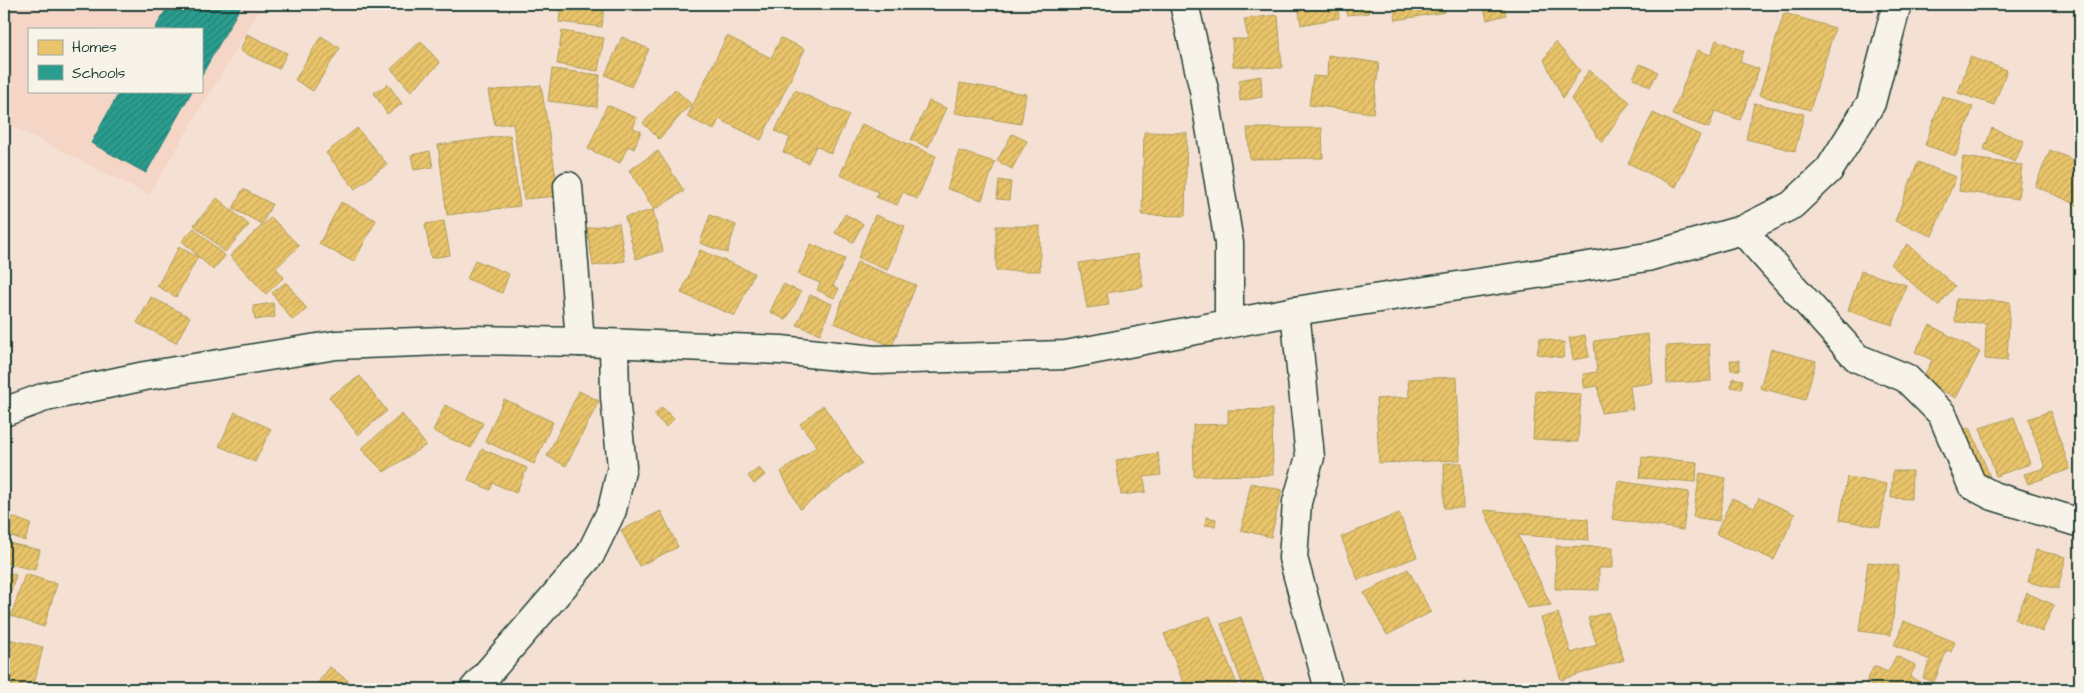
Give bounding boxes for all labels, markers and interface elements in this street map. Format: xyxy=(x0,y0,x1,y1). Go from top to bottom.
legend xyxy=(28,28,202,92)
text: Homes xyxy=(72,37,117,58)
text: Schools xyxy=(72,63,126,84)

